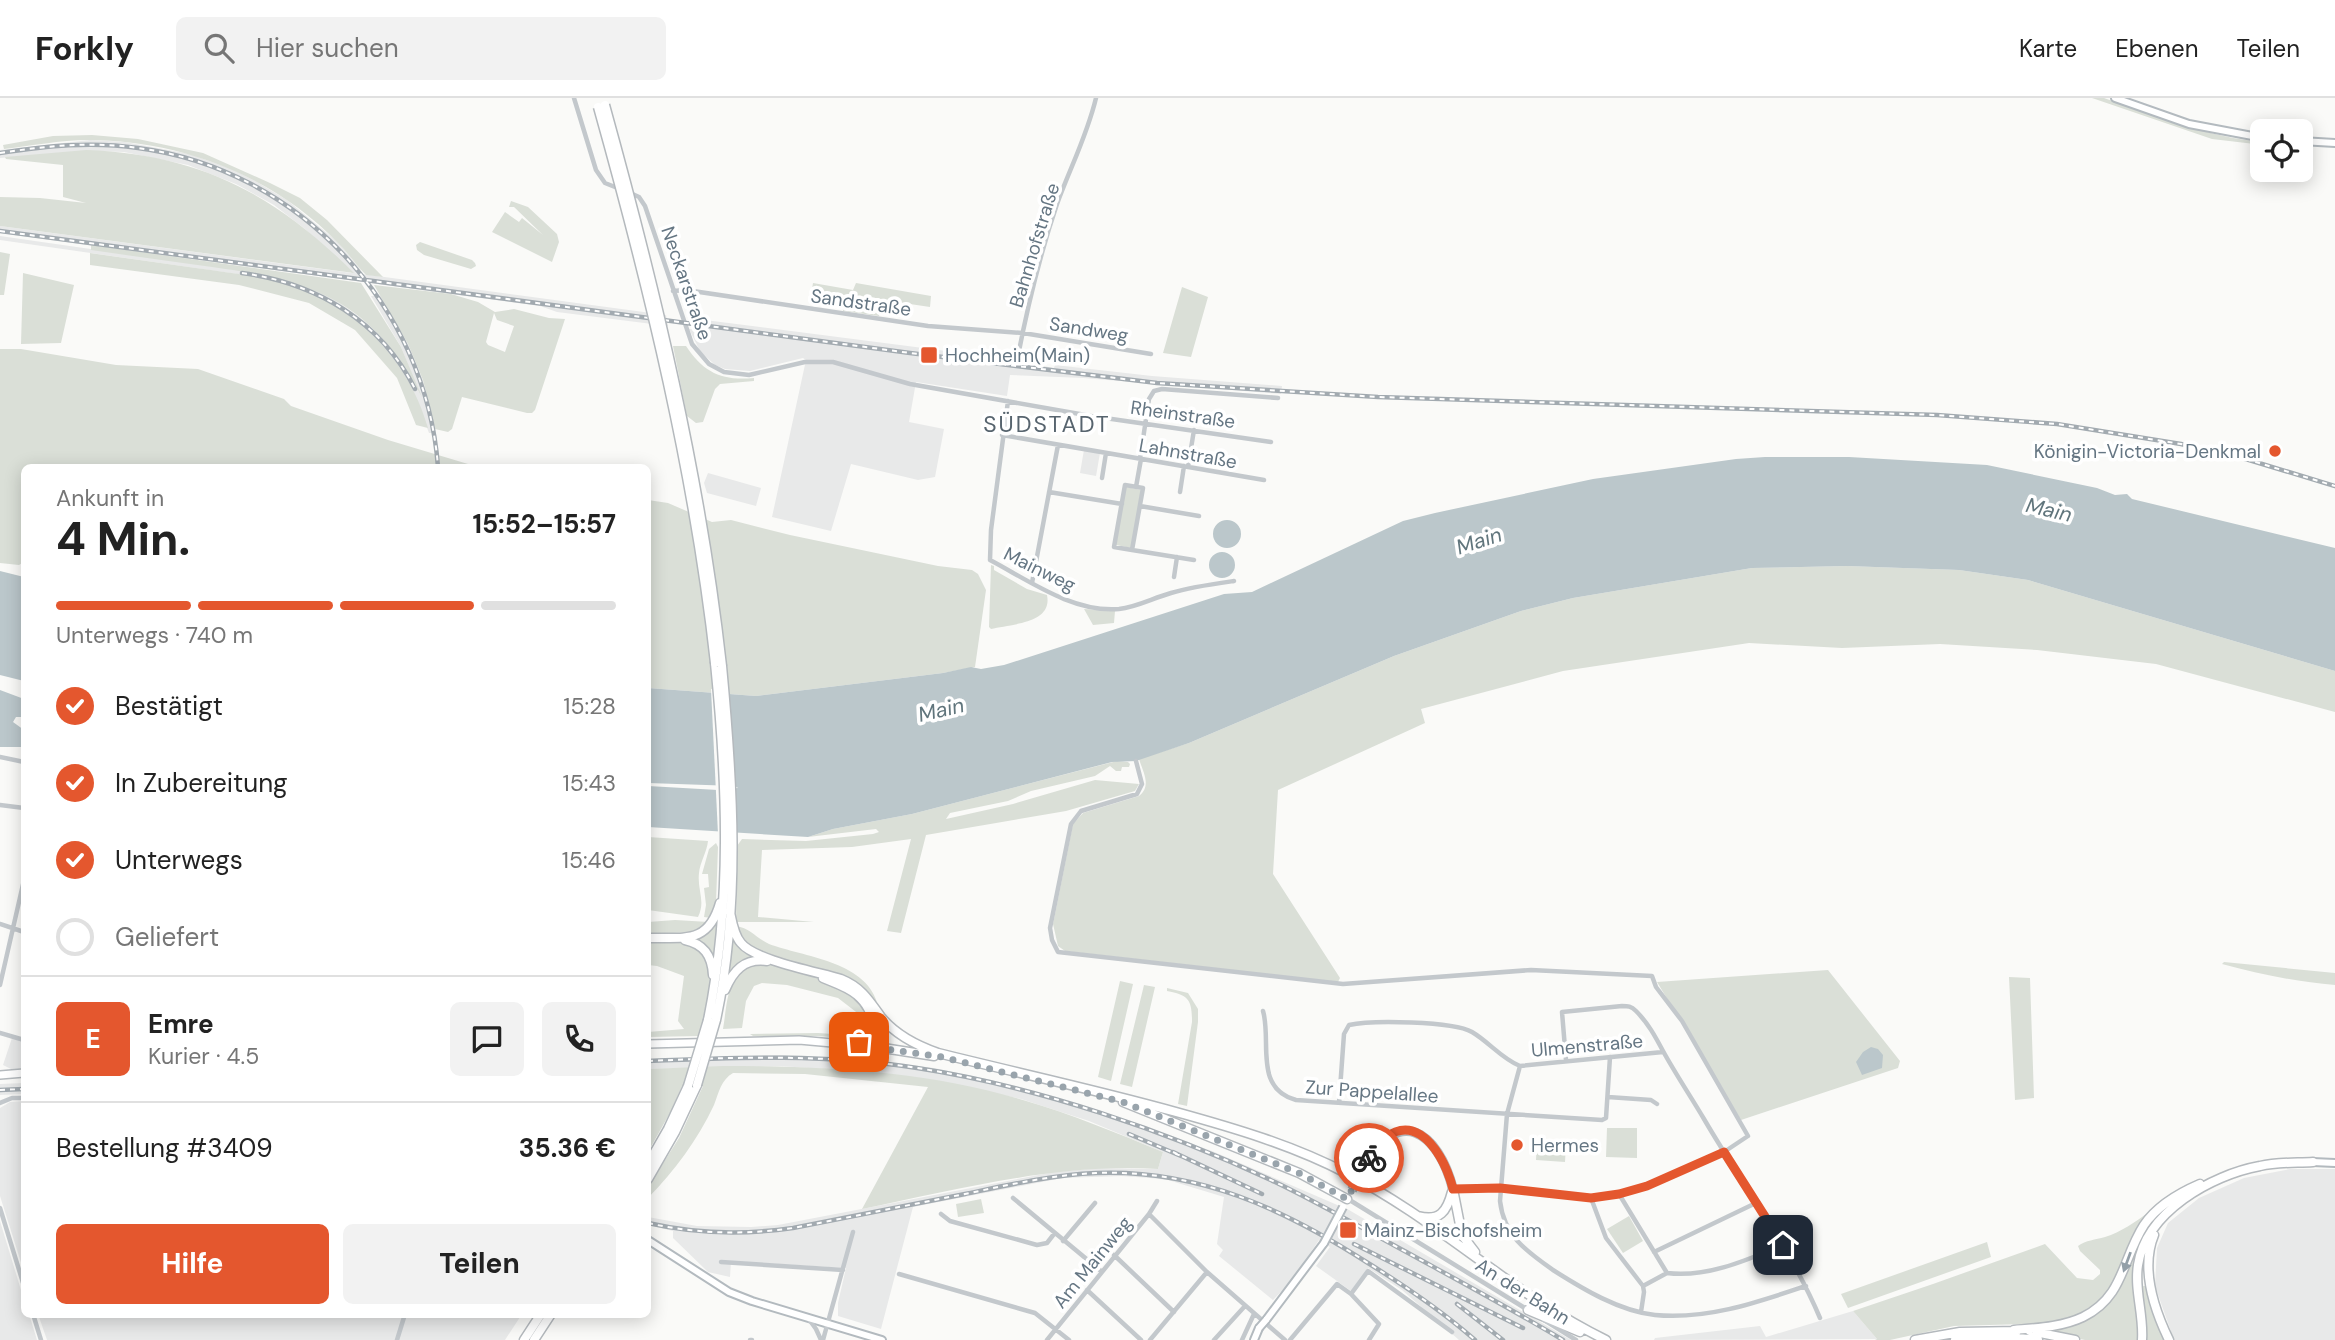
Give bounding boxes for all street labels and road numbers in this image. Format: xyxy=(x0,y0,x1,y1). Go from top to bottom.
street label: Bahnhofstraße xyxy=(1004,180,1065,310)
street label: Neckarstraße xyxy=(655,223,718,343)
street label: Sandstraße xyxy=(809,283,913,322)
street label: Sandweg xyxy=(1048,311,1131,348)
street label: Rheinstraße xyxy=(1129,395,1237,434)
street label: Lahnstraße xyxy=(1137,433,1239,474)
street label: Mainweg xyxy=(1000,541,1080,598)
street label: Ulmenstraße xyxy=(1530,1028,1644,1063)
street label: Zur Pappelallee xyxy=(1305,1074,1439,1109)
street label: Am Mainweg xyxy=(1047,1211,1138,1314)
street label: An der Bahn xyxy=(1471,1252,1575,1330)

